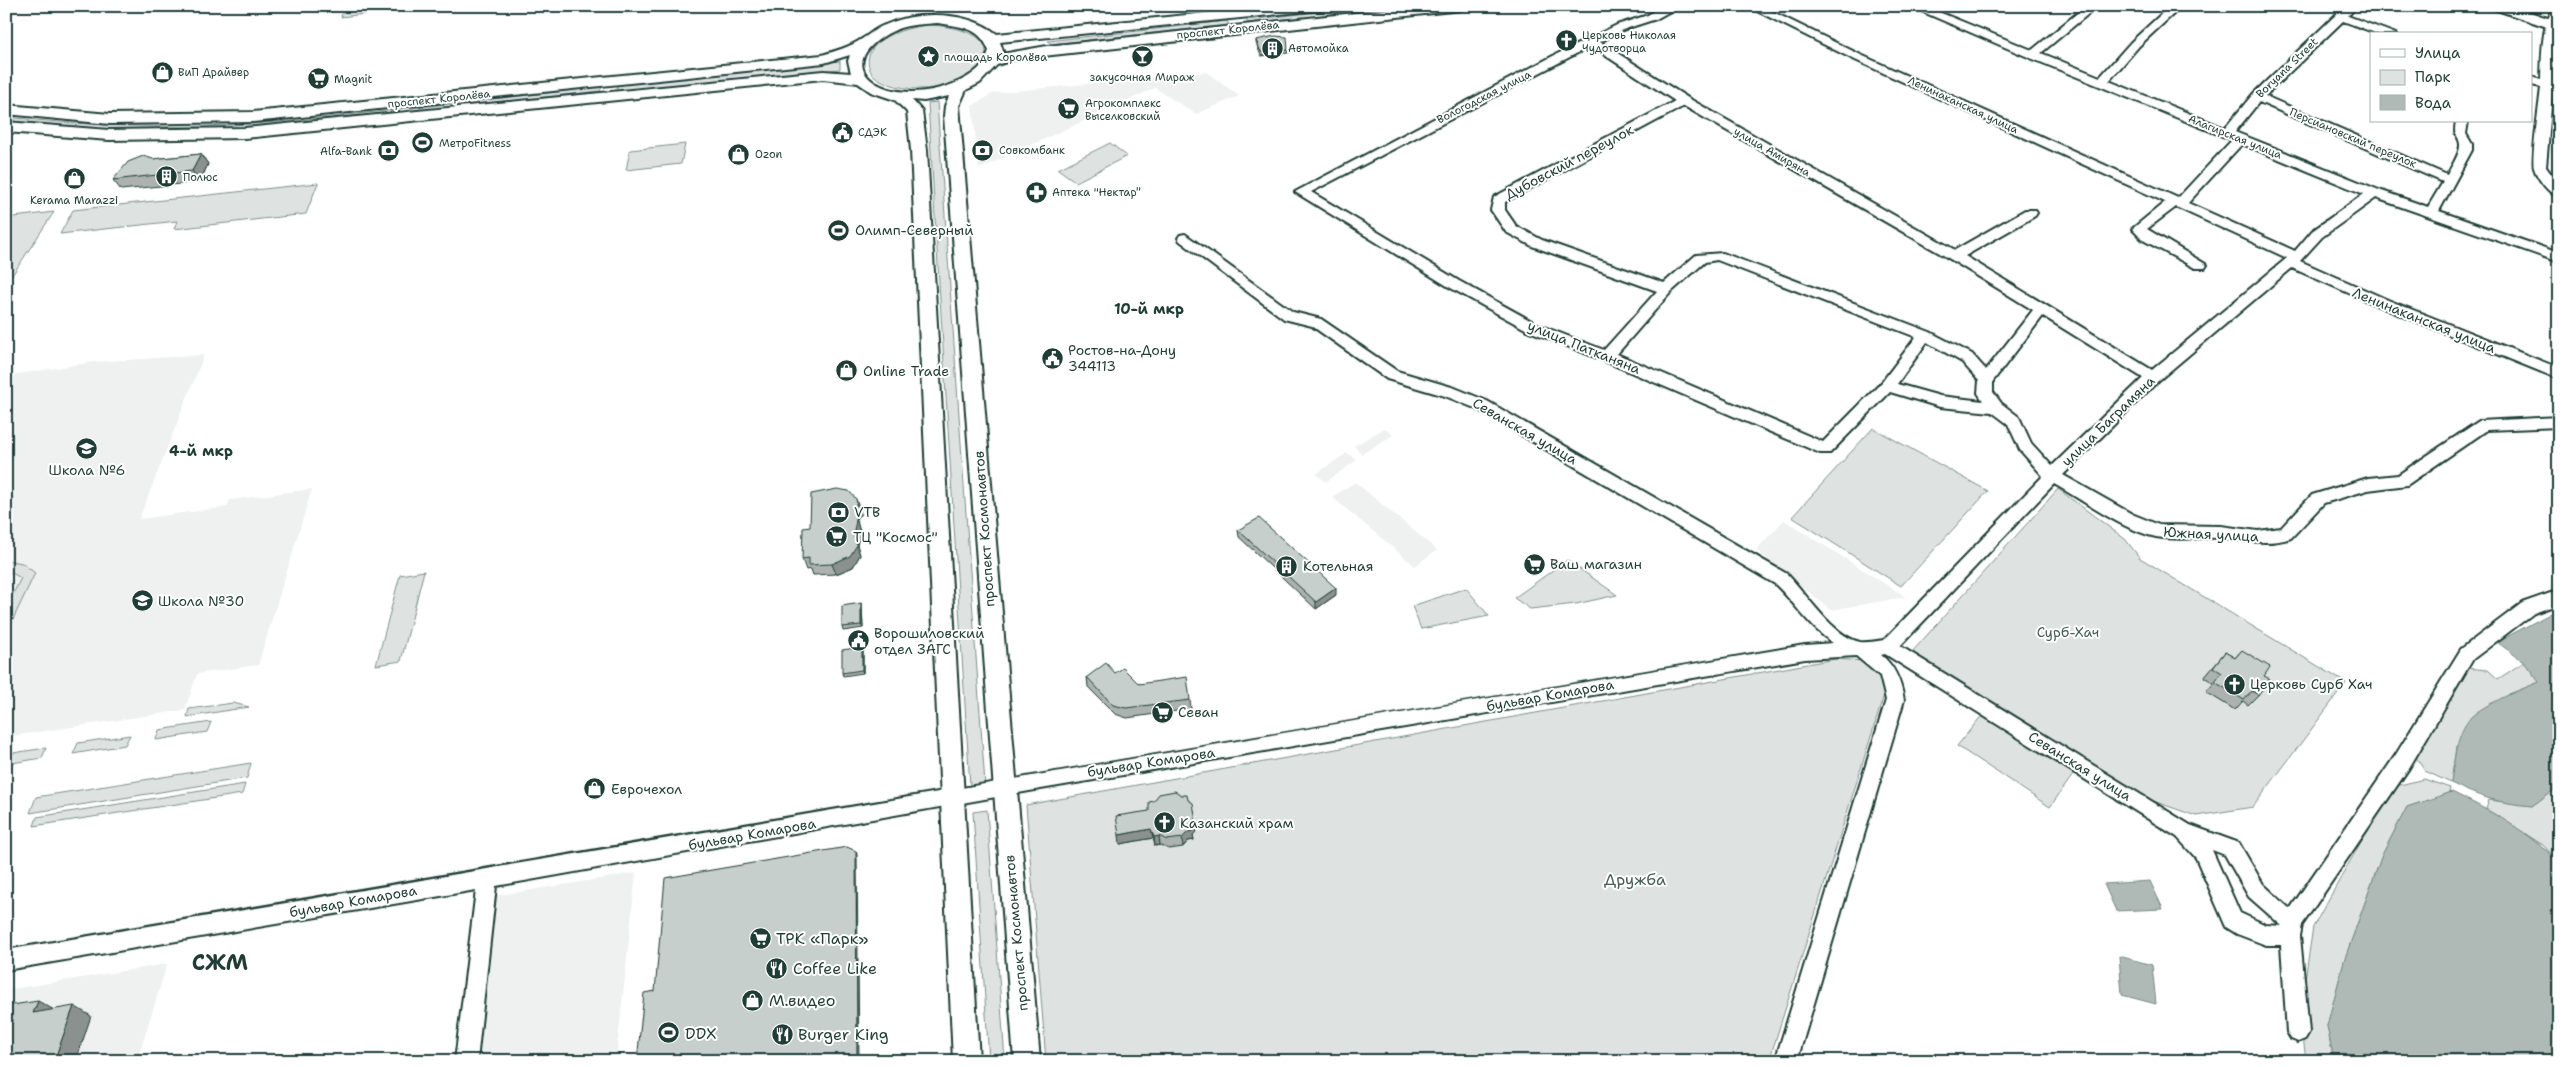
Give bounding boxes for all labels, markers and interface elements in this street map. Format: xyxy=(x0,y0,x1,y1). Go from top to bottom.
street label: проспект Королёва xyxy=(1176,17,1280,43)
place label: Церковь Николая Чудотворца xyxy=(1582,28,1676,56)
church icon: Церковь Николая Чудотворца xyxy=(1554,29,1578,53)
legend xyxy=(2370,32,2532,122)
street label: Boryana Street xyxy=(2253,34,2321,101)
building icon: Автомойка xyxy=(1260,36,1284,60)
place label: Автомойка xyxy=(1288,41,1349,56)
text: Улица xyxy=(2415,43,2461,63)
bar icon: закусочная Мираж xyxy=(1130,44,1154,68)
place icon: площадь Королёва xyxy=(916,45,940,69)
place label: площадь Королёва xyxy=(944,50,1047,65)
shop icon: ВиП Драйвер xyxy=(150,60,174,84)
place label: ВиП Драйвер xyxy=(178,65,249,80)
supermarket icon: Magnit xyxy=(306,67,330,91)
street label: Вологодская улица xyxy=(1434,67,1534,127)
text: Парк xyxy=(2415,67,2451,87)
place label: закусочная Мираж xyxy=(1090,70,1195,85)
place label: Magnit xyxy=(334,72,373,87)
street label: Ленинаканская улица xyxy=(1905,73,2021,137)
street label: проспект Королёва xyxy=(387,86,491,112)
text: Вода xyxy=(2415,93,2452,113)
place label: Агрокомплекс Выселковский xyxy=(1085,96,1162,124)
supermarket icon: Агрокомплекс Выселковский xyxy=(1057,97,1081,121)
street label: Персиановский переулок xyxy=(2287,104,2419,172)
street label: Алагирская улица xyxy=(2186,111,2284,163)
public building icon: СДЭК xyxy=(830,120,854,144)
street label: Дубовский переулок xyxy=(1502,120,1637,204)
street label: улица Амиряна xyxy=(1731,124,1813,180)
place label: СДЭК xyxy=(858,125,887,140)
sports icon: МетроFitness xyxy=(411,131,435,155)
place label: МетроFitness xyxy=(439,136,511,151)
bank icon: Совкомбанк xyxy=(971,138,995,162)
bank icon: Alfa-Bank xyxy=(376,139,400,163)
shop icon: Ozon xyxy=(727,142,751,166)
place label: Совкомбанк xyxy=(999,143,1065,158)
place label: Alfa-Bank xyxy=(320,144,372,159)
place label: Ozon xyxy=(755,147,783,162)
building icon: Полюс xyxy=(155,165,179,189)
shop icon: Kerama Marazzi xyxy=(62,167,86,191)
place label: Полюс xyxy=(183,170,218,185)
pharmacy icon: Аптека "Нектар" xyxy=(1024,180,1048,204)
place label: Аптека "Нектар" xyxy=(1052,185,1141,200)
place label: Kerama Marazzi xyxy=(30,193,118,208)
sports icon: Олимп-Северный xyxy=(827,218,851,242)
place label: Олимп-Северный xyxy=(855,221,973,239)
street label: Ленинаканская улица xyxy=(2350,283,2499,357)
district label: 10-й мкр xyxy=(1114,299,1184,319)
street label: улица Патканяна xyxy=(1525,316,1643,378)
place label: Ростов-на-Дону 344113 xyxy=(1068,341,1176,375)
public building icon: Ростов-на-Дону 344113 xyxy=(1040,346,1064,370)
shop icon: Online Trade xyxy=(835,359,859,383)
place label: Online Trade xyxy=(863,362,949,380)
street label: улица Баграмяна xyxy=(2058,372,2159,470)
street label: Севанская улица xyxy=(1469,394,1581,468)
school or university icon: Школа №6 xyxy=(75,436,99,460)
district label: 4-й мкр xyxy=(169,441,233,461)
street label: проспект Космонавтов xyxy=(970,450,998,608)
place label: Школа №6 xyxy=(49,461,125,479)
bank icon: VTB xyxy=(826,500,850,524)
place label: VTB xyxy=(854,503,880,521)
street label: Южная улица xyxy=(2163,523,2259,545)
supermarket icon: ТЦ "Космос" xyxy=(825,525,849,549)
place label: ТЦ "Космос" xyxy=(853,528,938,546)
supermarket icon: Ваш магазин xyxy=(1522,552,1546,576)
building icon: Котельная xyxy=(1275,554,1299,578)
place label: Ваш магазин xyxy=(1550,555,1642,573)
place label: Котельная xyxy=(1303,557,1373,575)
school or university icon: Школа №30 xyxy=(130,589,154,613)
place label: Школа №30 xyxy=(158,592,244,610)
park label: Сурб-Хач xyxy=(2037,623,2099,641)
place label: Ворошиловский отдел ЗАГС xyxy=(874,624,984,658)
public building icon: Ворошиловский отдел ЗАГС xyxy=(846,629,870,653)
church icon: Церковь Сурб Хач xyxy=(2222,672,2246,696)
street label: бульвар Комарова xyxy=(1485,675,1615,715)
place label: Церковь Сурб Хач xyxy=(2250,675,2373,693)
supermarket icon: Севан xyxy=(1150,700,1174,724)
place label: Севан xyxy=(1178,703,1219,721)
street label: Севанская улица xyxy=(2025,727,2135,805)
street label: бульвар Комарова xyxy=(1086,743,1216,781)
shop icon: Еврочехол xyxy=(583,777,607,801)
place label: Еврочехол xyxy=(611,780,682,798)
church icon: Казанский храм xyxy=(1152,811,1176,835)
street label: бульвар Комарова xyxy=(687,814,817,854)
place label: Казанский храм xyxy=(1180,814,1293,832)
street label: проспект Космонавтов xyxy=(1000,854,1032,1012)
park label: Дружба xyxy=(1604,869,1666,890)
street label: бульвар Комарова xyxy=(288,881,418,921)
supermarket icon: ТРК «Парк» xyxy=(748,926,772,950)
place label: ТРК «Парк» xyxy=(776,928,868,949)
district label: СЖМ xyxy=(192,948,248,977)
restaurant icon: Coffee Like xyxy=(765,956,789,980)
place label: Coffee Like xyxy=(793,958,877,979)
shop icon: М.видео xyxy=(741,988,765,1012)
place label: М.видео xyxy=(769,990,836,1011)
sports icon: DDX xyxy=(657,1021,681,1045)
restaurant icon: Burger King xyxy=(770,1022,794,1046)
place label: DDX xyxy=(685,1023,717,1044)
place label: Burger King xyxy=(798,1024,889,1045)

